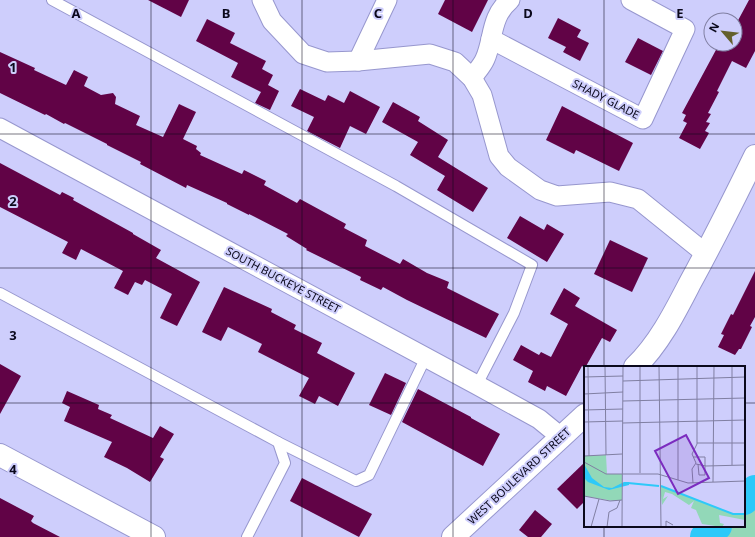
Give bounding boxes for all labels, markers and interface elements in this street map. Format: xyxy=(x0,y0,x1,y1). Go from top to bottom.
text: A xyxy=(72,4,81,22)
text: B xyxy=(222,4,230,22)
text: C xyxy=(374,4,382,22)
text: D xyxy=(523,4,533,22)
text: E xyxy=(676,4,684,22)
north arrow xyxy=(703,12,743,52)
text: N xyxy=(705,20,722,35)
text: 1 xyxy=(9,58,17,76)
street label: SHADY GLADE xyxy=(570,75,642,122)
text: 2 xyxy=(9,192,17,210)
street label: SOUTH BUCKEYE STREET xyxy=(223,243,343,316)
text: 3 xyxy=(9,326,17,344)
inset map xyxy=(584,366,745,527)
street label: WEST BOULEVARD STREET xyxy=(464,424,573,527)
text: 4 xyxy=(9,460,17,478)

